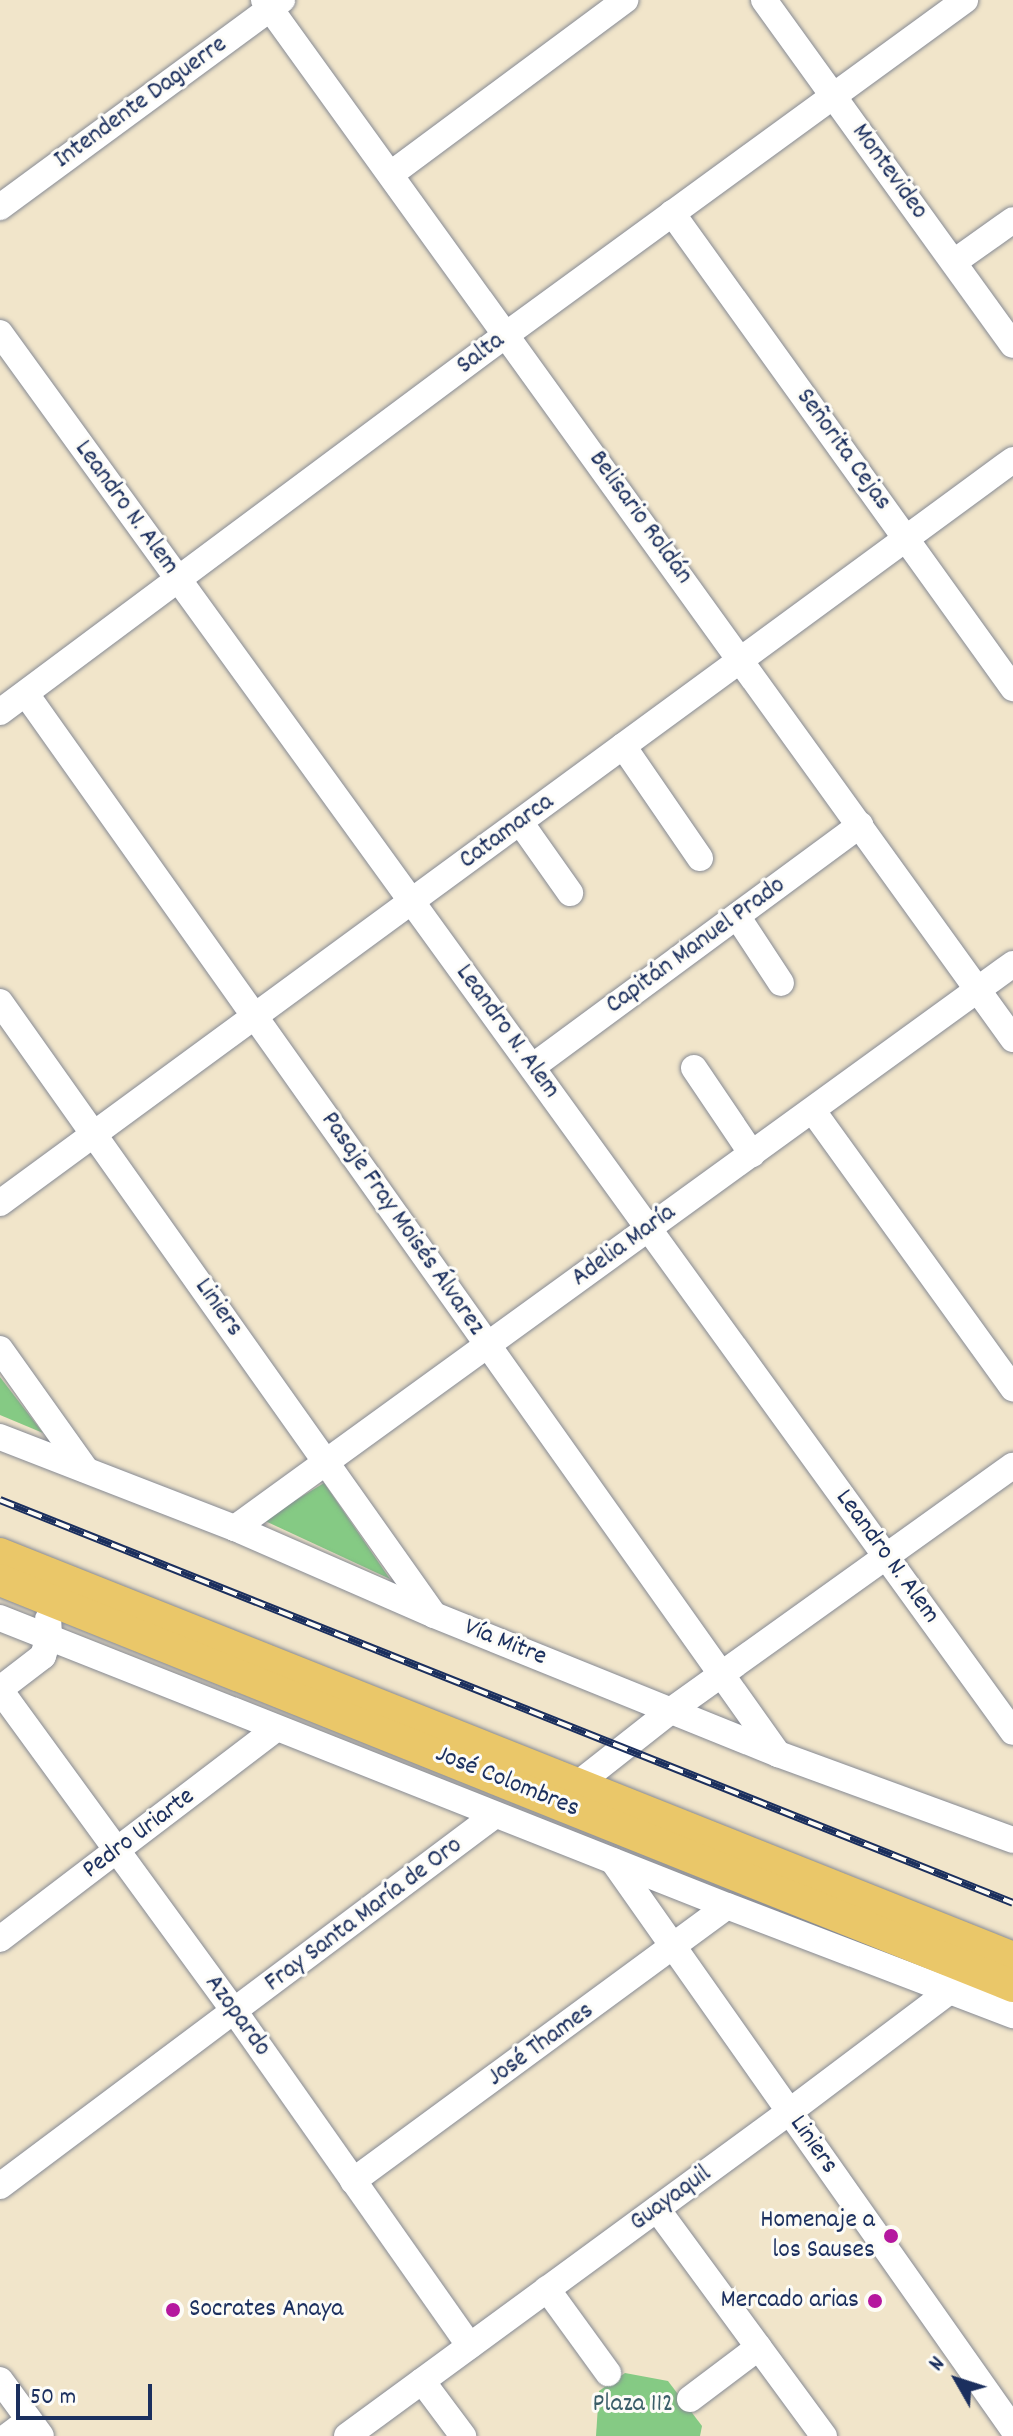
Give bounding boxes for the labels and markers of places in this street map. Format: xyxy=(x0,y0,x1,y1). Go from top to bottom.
place label: Homenaje a los Sauses xyxy=(760,2205,875,2266)
marker: Homenaje a los Sauses xyxy=(882,2227,900,2245)
place label: Mercado arias xyxy=(721,2285,859,2317)
marker: Mercado arias xyxy=(866,2292,884,2310)
place label: Socrates Anaya xyxy=(189,2294,343,2326)
marker: Socrates Anaya xyxy=(164,2301,182,2319)

